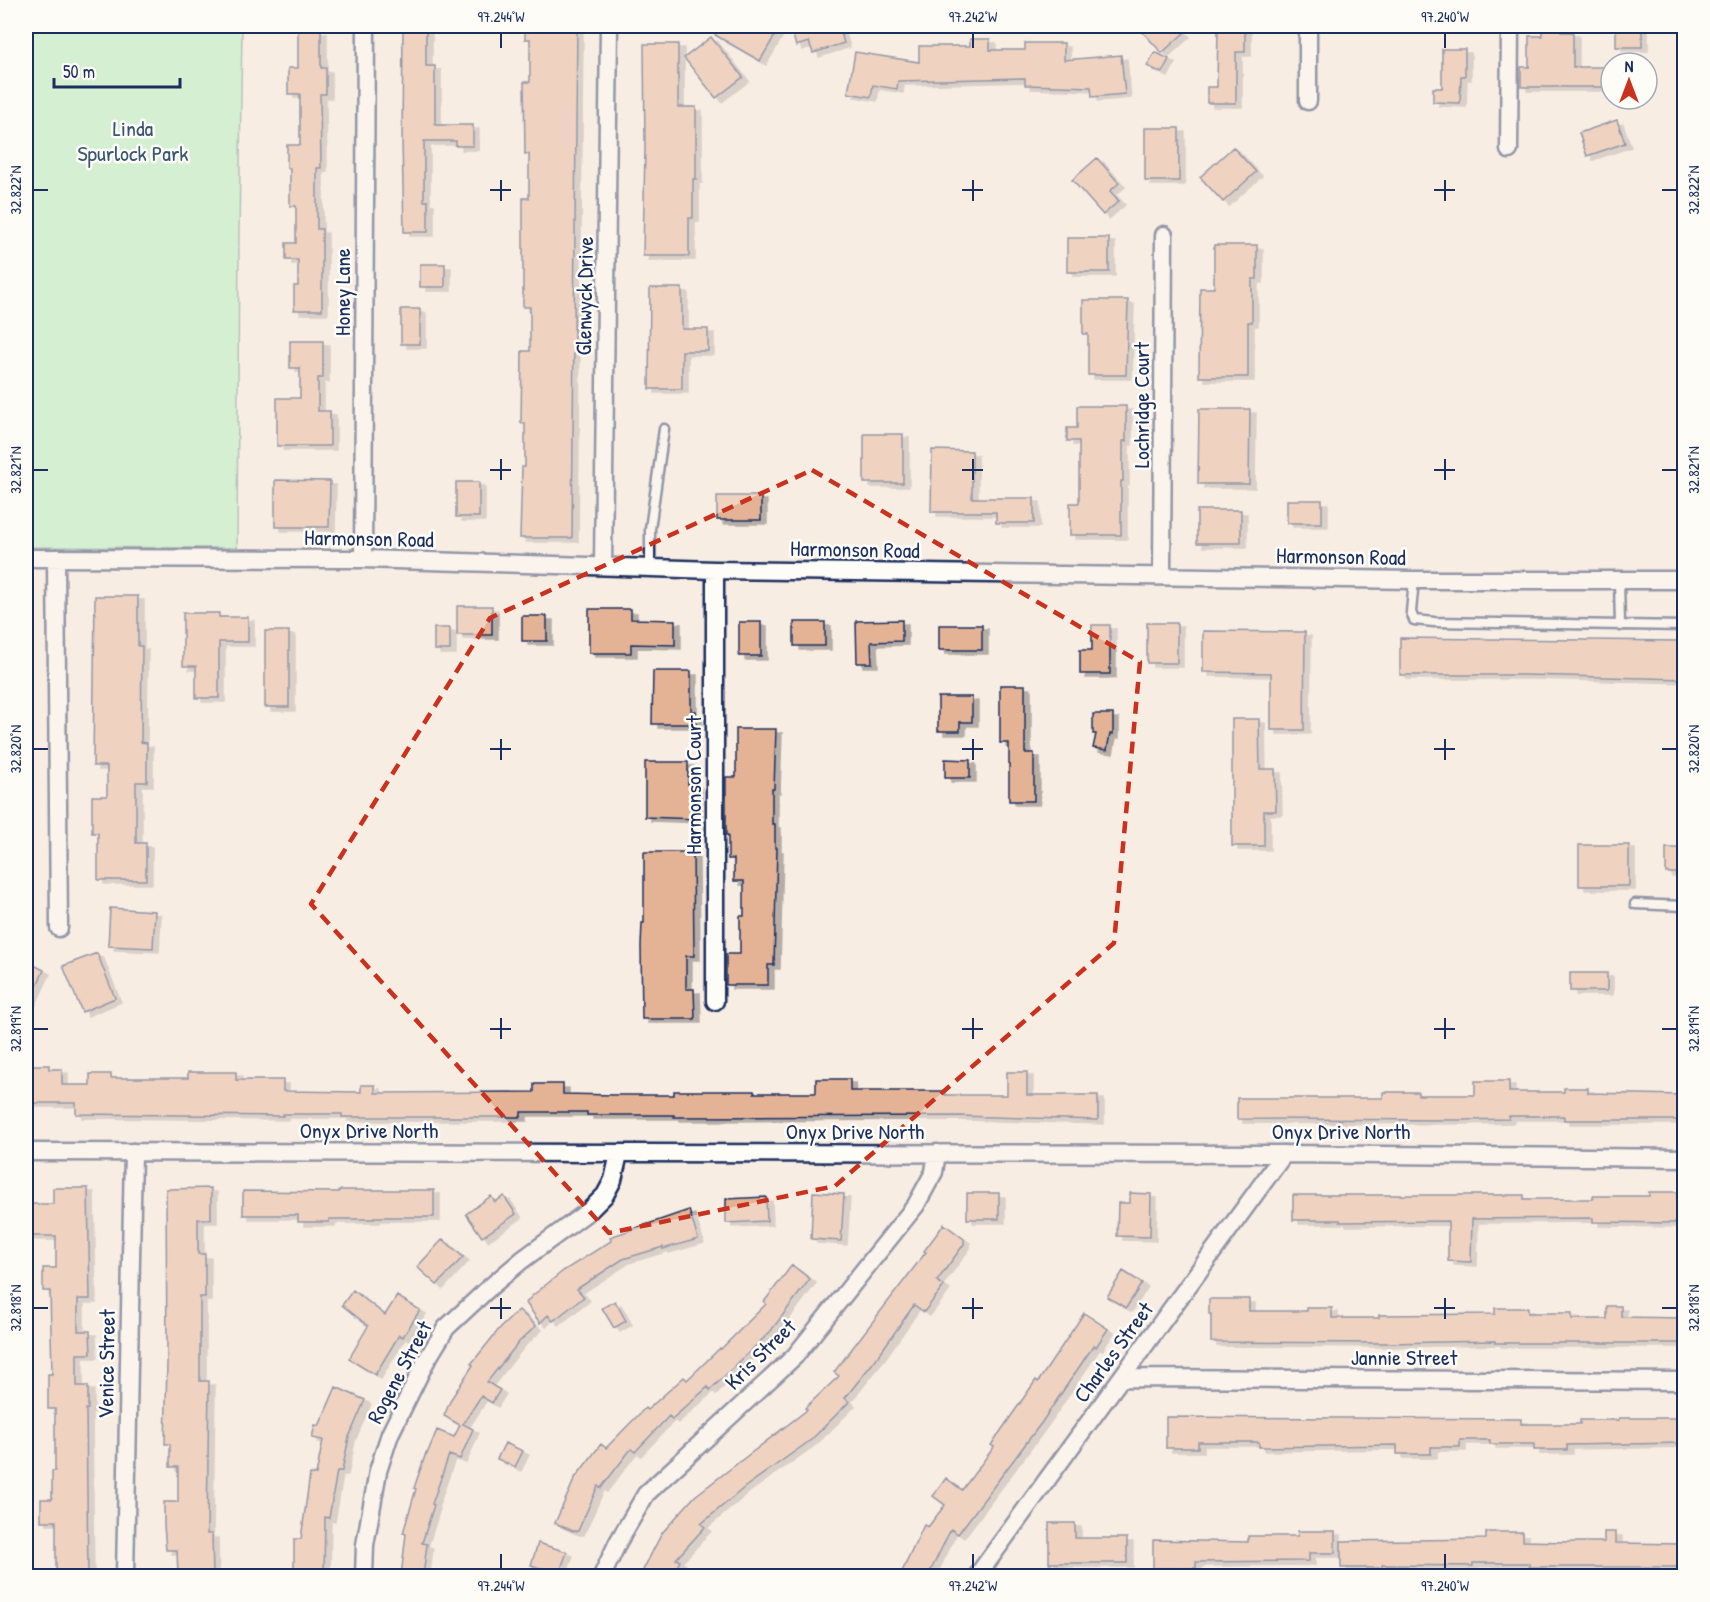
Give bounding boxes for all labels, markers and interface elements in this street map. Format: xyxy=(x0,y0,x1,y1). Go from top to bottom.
text: 97.244°W xyxy=(477,6,525,27)
text: 97.242°W xyxy=(949,6,998,27)
text: 97.240°W xyxy=(1421,6,1470,27)
scale bar xyxy=(54,51,180,89)
north arrow xyxy=(1599,51,1659,111)
text: N xyxy=(1625,55,1634,77)
text: 50 m xyxy=(63,59,95,84)
park label: Linda Spurlock Park xyxy=(77,113,189,168)
text: 32.822°N xyxy=(5,166,26,214)
text: 32.822°N xyxy=(1683,166,1704,214)
street label: Glenwyck Drive xyxy=(568,236,600,356)
street label: Honey Lane xyxy=(327,248,357,336)
street label: Lochridge Court xyxy=(1126,341,1156,468)
text: 32.821°N xyxy=(5,446,26,494)
text: 32.821°N xyxy=(1683,446,1704,494)
street label: Harmonson Road xyxy=(304,522,434,554)
street label: Harmonson Road xyxy=(790,533,920,565)
street label: Harmonson Road xyxy=(1276,540,1406,572)
street label: Harmonson Court xyxy=(678,715,708,855)
text: 32.820°N xyxy=(5,725,26,773)
text: 32.820°N xyxy=(1683,725,1704,773)
text: 32.819°N xyxy=(5,1006,26,1052)
text: 32.819°N xyxy=(1683,1006,1704,1052)
street label: Onyx Drive North xyxy=(300,1115,438,1145)
street label: Onyx Drive North xyxy=(786,1116,924,1146)
street label: Onyx Drive North xyxy=(1272,1116,1410,1146)
text: 32.818°N xyxy=(5,1285,26,1331)
text: 32.818°N xyxy=(1683,1285,1704,1331)
street label: Charles Street xyxy=(1066,1295,1160,1408)
street label: Venice Street xyxy=(90,1309,122,1419)
street label: Kris Street xyxy=(718,1311,803,1396)
street label: Rogene Street xyxy=(359,1315,439,1429)
street label: Jannie Street xyxy=(1351,1342,1458,1372)
text: 97.244°W xyxy=(477,1575,525,1596)
text: 97.242°W xyxy=(949,1575,998,1596)
text: 97.240°W xyxy=(1421,1575,1470,1596)

